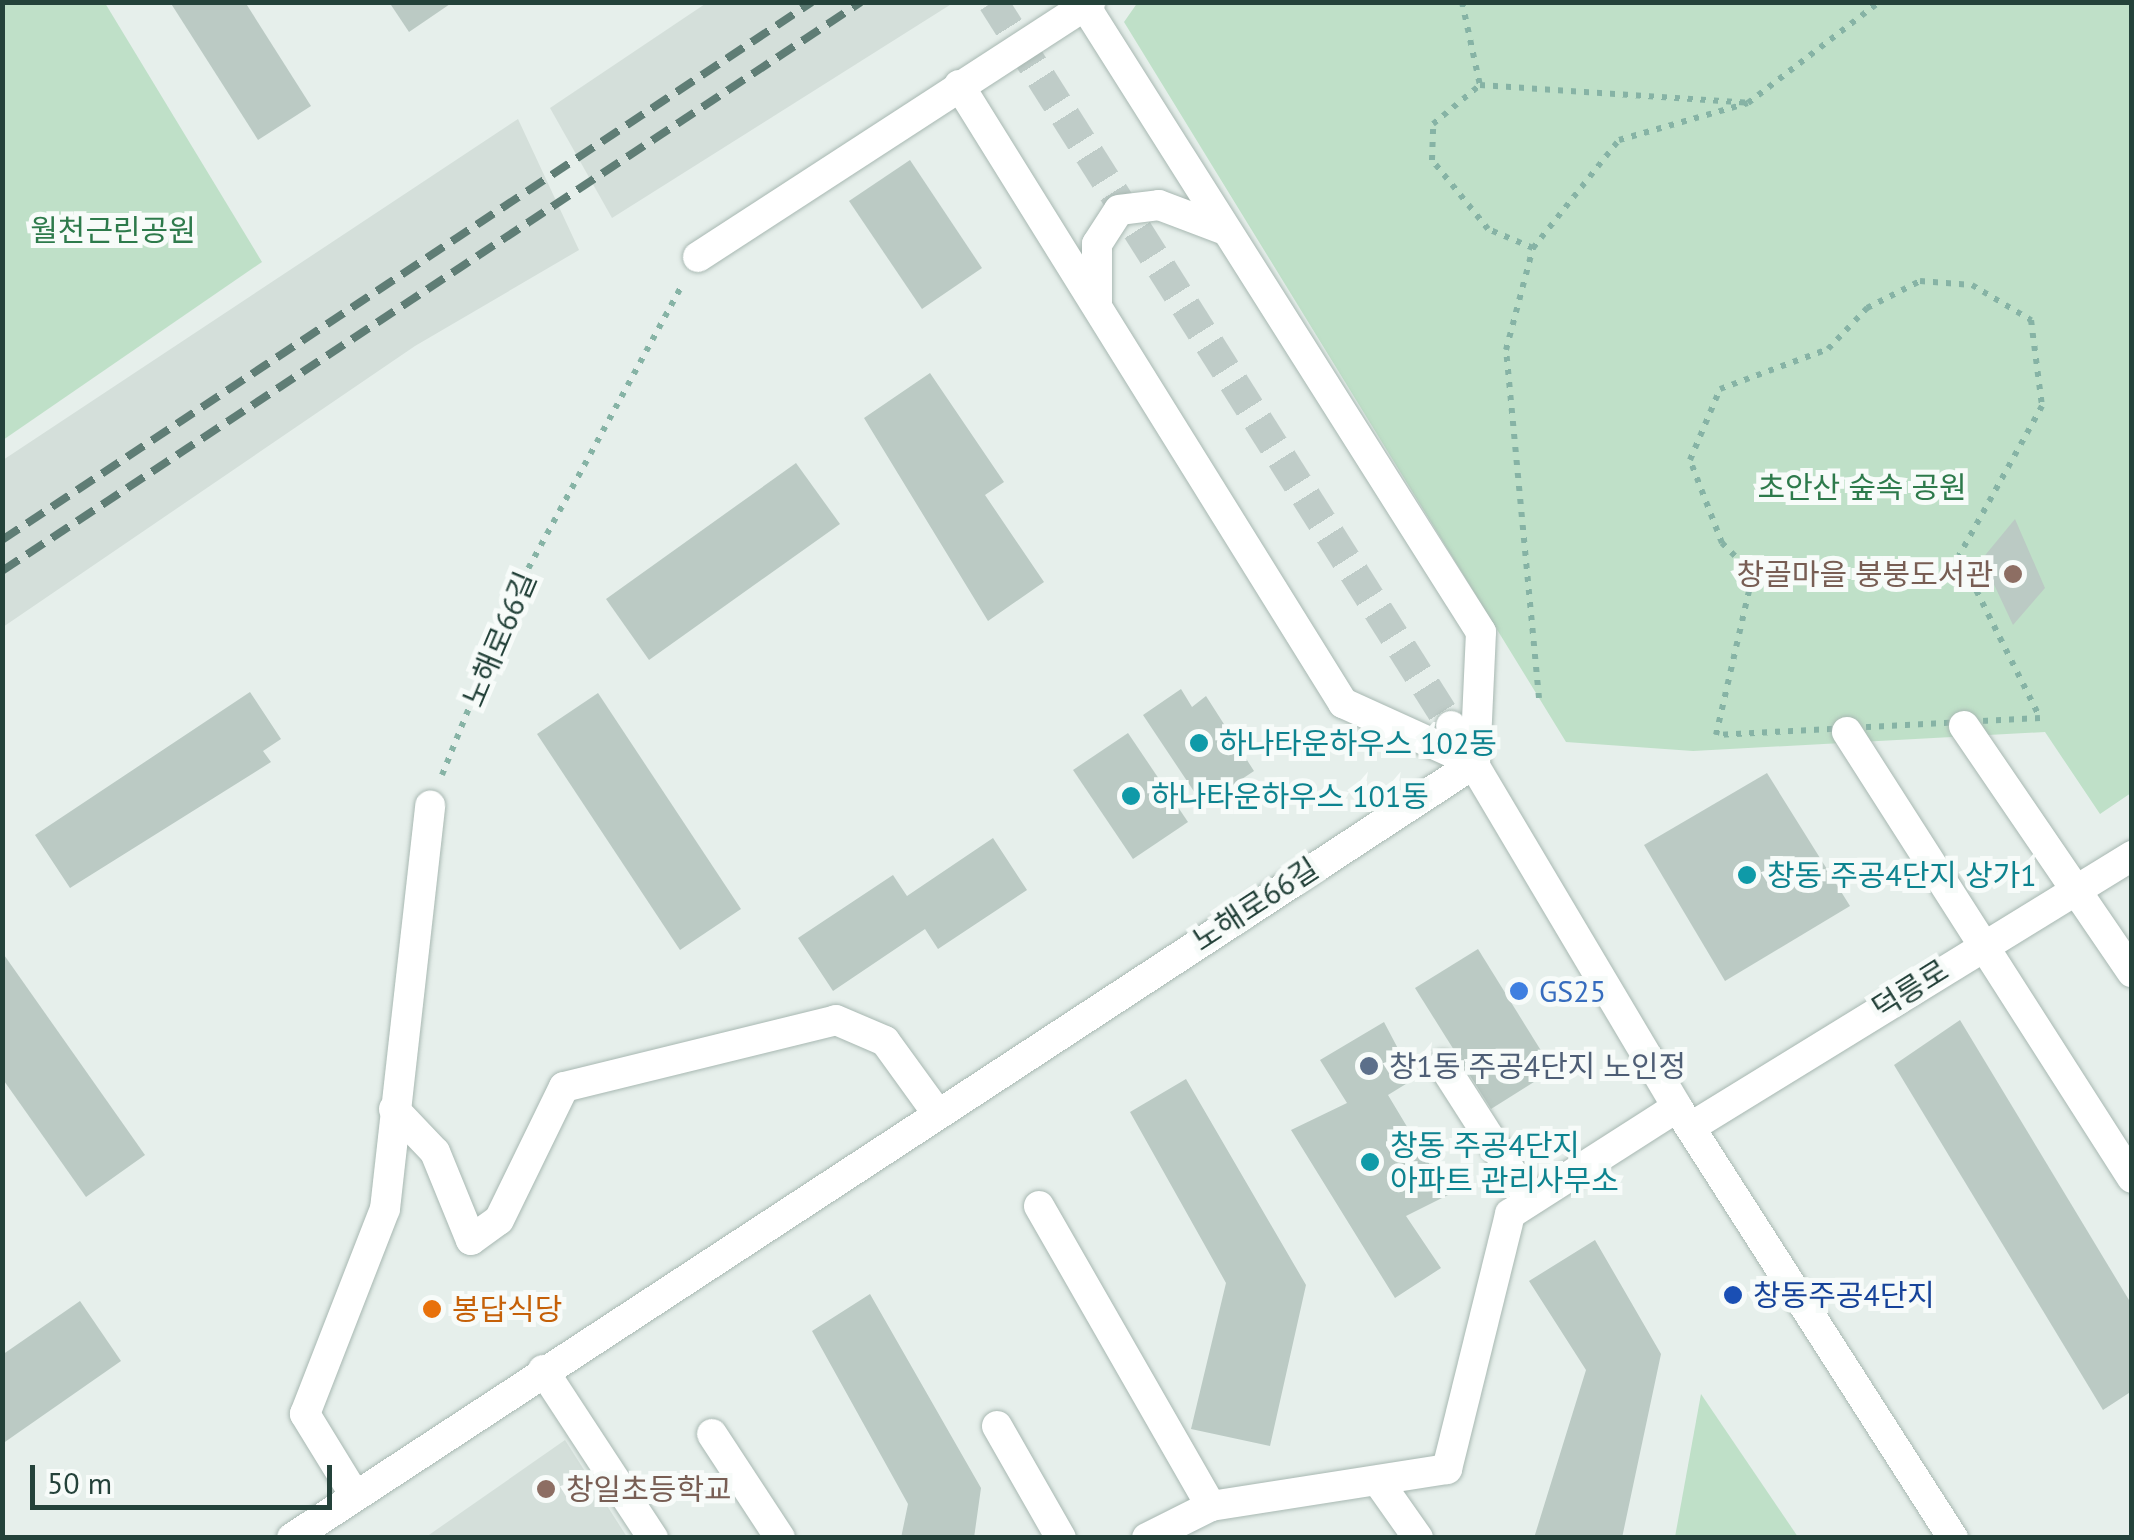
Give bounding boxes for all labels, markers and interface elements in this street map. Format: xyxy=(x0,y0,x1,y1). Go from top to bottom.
park label: 월천근린공원 xyxy=(30,212,196,248)
park label: 초안산 숲속 공원 xyxy=(1757,469,1967,505)
place label: 창골마을 붕붕도서관 xyxy=(1737,556,1993,592)
marker: 창골마을 붕붕도서관 xyxy=(2002,563,2024,585)
street label: 노해로66길 xyxy=(454,566,544,712)
place label: 하나타운하우스 102동 xyxy=(1219,725,1497,761)
marker: 하나타운하우스 102동 xyxy=(1188,732,1210,754)
place label: 하나타운하우스 101동 xyxy=(1151,778,1429,814)
marker: 하나타운하우스 101동 xyxy=(1120,785,1142,807)
street label: 노해로66길 xyxy=(1185,850,1325,958)
place label: 창동 주공4단지 상가1 xyxy=(1767,857,2037,893)
marker: 창동 주공4단지 상가1 xyxy=(1736,864,1758,886)
street label: 덕릉로 xyxy=(1865,952,1955,1026)
place label: GS25 xyxy=(1539,973,1606,1009)
marker: GS25 xyxy=(1508,980,1530,1002)
place label: 창1동 주공4단지 노인정 xyxy=(1389,1048,1686,1084)
marker: 창1동 주공4단지 노인정 xyxy=(1358,1055,1380,1077)
place label: 창동 주공4단지 아파트 관리사무소 xyxy=(1390,1127,1619,1198)
marker: 창동 주공4단지 아파트 관리사무소 xyxy=(1359,1151,1381,1173)
place label: 창동주공4단지 xyxy=(1753,1277,1935,1313)
marker: 창동주공4단지 xyxy=(1722,1284,1744,1306)
place label: 봉답식당 xyxy=(452,1291,562,1327)
marker: 봉답식당 xyxy=(421,1298,443,1320)
scale bar xyxy=(35,1445,338,1507)
text: 50 m xyxy=(47,1463,112,1502)
place label: 창일초등학교 xyxy=(566,1471,732,1507)
marker: 창일초등학교 xyxy=(535,1478,557,1500)

